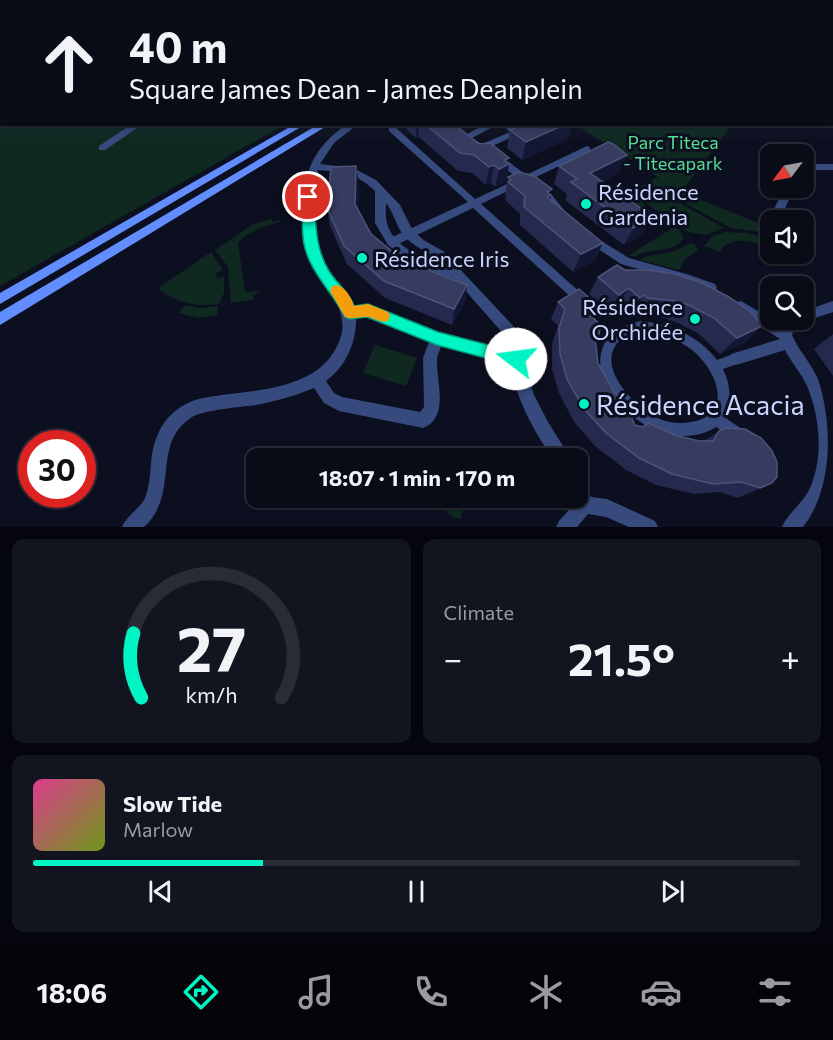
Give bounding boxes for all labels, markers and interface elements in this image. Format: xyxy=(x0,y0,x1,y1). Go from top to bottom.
text: 40 m xyxy=(129,20,227,72)
icon: ahead xyxy=(30,24,108,102)
text: Square James Dean - James Deanplein xyxy=(129,72,583,105)
park label: Parc Titeca - Titecapark xyxy=(623,131,723,174)
north arrow xyxy=(760,144,814,198)
map controls xyxy=(760,144,814,330)
pin xyxy=(282,171,333,222)
place label: Résidence Gardenia xyxy=(598,178,699,230)
icon: arrive xyxy=(291,180,324,213)
marker: Résidence Gardenia xyxy=(579,197,593,211)
button: sound xyxy=(760,210,814,264)
place label: Résidence Iris xyxy=(374,245,510,272)
marker: Résidence Iris xyxy=(355,251,369,265)
button: search xyxy=(760,276,814,330)
place label: Résidence Orchidée xyxy=(582,293,683,345)
marker: Résidence Orchidée xyxy=(688,312,702,326)
position arrow xyxy=(484,327,548,391)
place label: Résidence Acacia xyxy=(596,388,805,421)
marker: Résidence Acacia xyxy=(577,397,591,411)
speed limit sign: 30 xyxy=(18,430,96,508)
text: 18:07 · 1 min · 170 m xyxy=(319,464,515,491)
text: Climate xyxy=(444,600,514,624)
text: 27 xyxy=(177,609,246,685)
text: 21.5° xyxy=(568,630,675,685)
text: − xyxy=(444,637,462,678)
text: + xyxy=(781,637,800,678)
text: km/h xyxy=(185,681,237,707)
text: Slow Tide xyxy=(123,790,222,817)
text: Marlow xyxy=(123,817,193,841)
icon: previous xyxy=(144,875,177,908)
icon: pause xyxy=(400,875,433,908)
icon: next xyxy=(656,875,689,908)
icon: directions xyxy=(180,971,222,1013)
icon: music xyxy=(295,971,337,1013)
icon: phone xyxy=(410,971,452,1013)
icon: climate xyxy=(525,971,567,1013)
icon: car xyxy=(640,971,682,1013)
icon: filters xyxy=(754,971,796,1013)
text: 18:06 xyxy=(36,976,107,1009)

